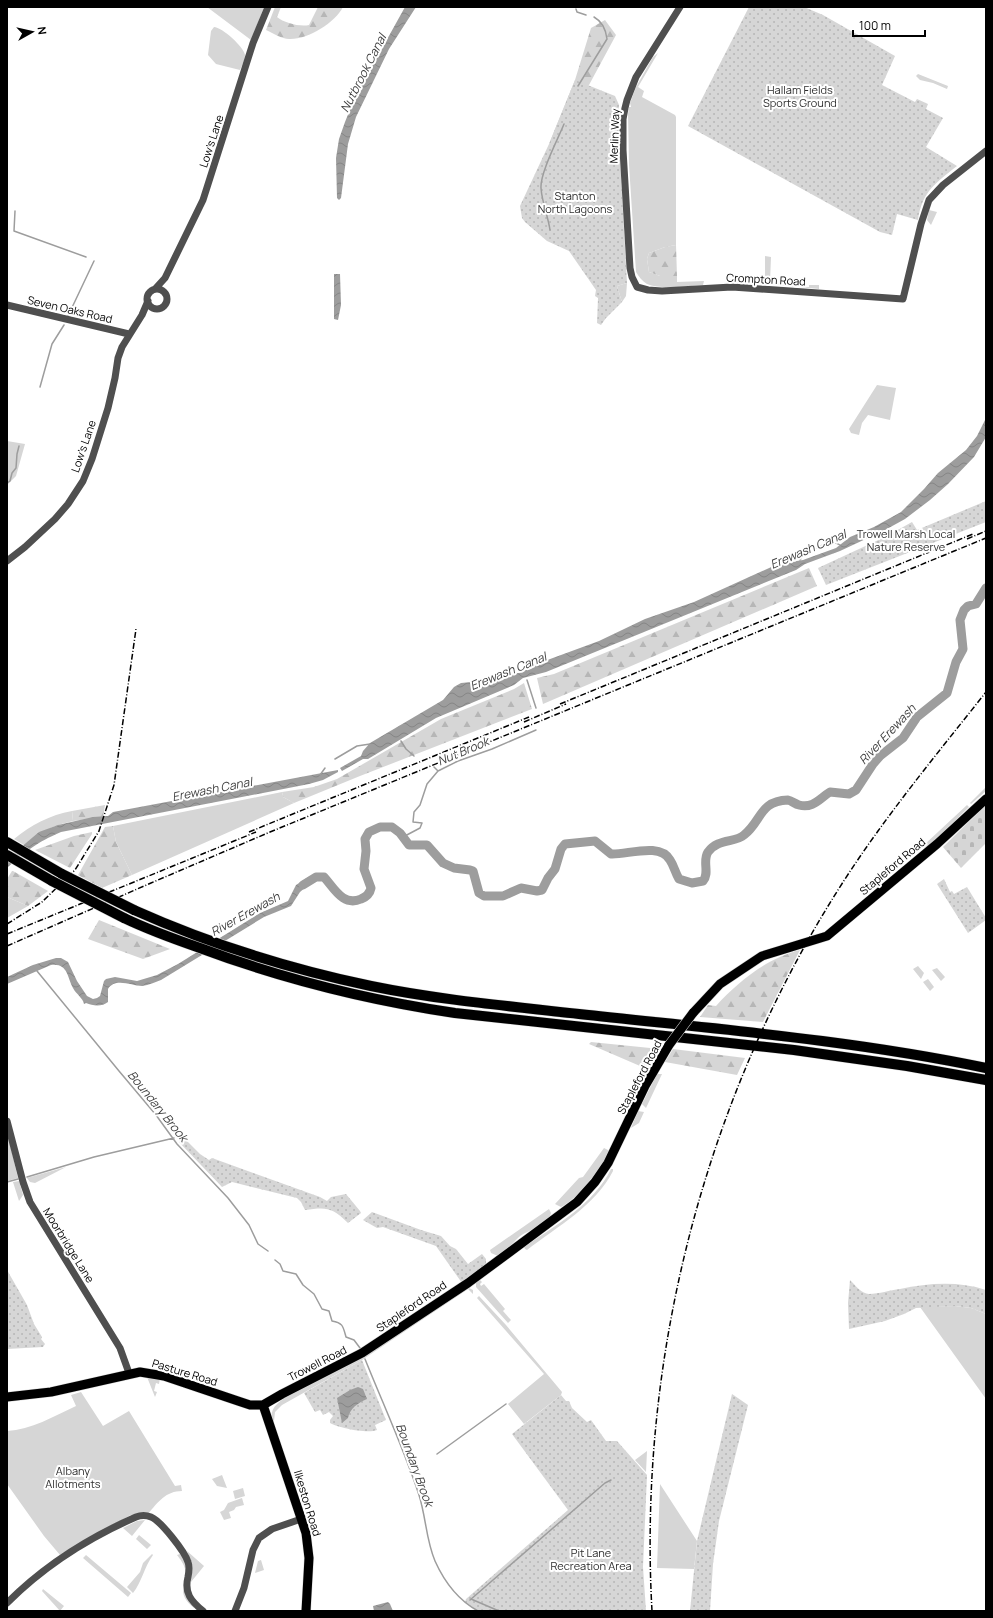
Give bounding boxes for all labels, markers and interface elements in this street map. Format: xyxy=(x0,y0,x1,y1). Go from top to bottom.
north arrow xyxy=(12,12,52,52)
scale bar xyxy=(853,12,925,38)
text: 100 m xyxy=(859,17,891,34)
text: N xyxy=(34,26,50,36)
water label: Nutbrook Canal xyxy=(336,29,391,115)
park label: Hallam Fields Sports Ground xyxy=(763,82,837,110)
street label: Merlin Way xyxy=(606,108,622,164)
street label: Low's Lane xyxy=(195,112,227,169)
park label: Stanton North Lagoons xyxy=(538,188,613,216)
street label: Crompton Road xyxy=(726,269,806,289)
street label: Seven Oaks Road xyxy=(26,292,114,326)
street label: Low's Lane xyxy=(67,417,99,474)
water label: Erewash Canal xyxy=(767,524,851,573)
park label: Trowell Marsh Local Nature Reserve xyxy=(857,526,955,554)
water label: Erewash Canal xyxy=(467,647,551,694)
water label: River Erewash xyxy=(855,700,920,768)
water label: Nut Brook xyxy=(435,732,493,769)
water label: Erewash Canal xyxy=(171,773,256,805)
street label: Stapleford Road xyxy=(856,834,928,898)
water label: River Erewash xyxy=(207,888,283,940)
street label: Stapleford Road xyxy=(613,1037,665,1117)
water label: Boundary Brook xyxy=(124,1067,193,1147)
street label: Moorbridge Lane xyxy=(40,1205,98,1286)
street label: Stapleford Road xyxy=(373,1277,449,1335)
street label: Trowell Road xyxy=(285,1342,349,1384)
street label: Pasture Road xyxy=(150,1355,220,1389)
water label: Boundary Brook xyxy=(392,1421,439,1511)
park label: Albany Allotments xyxy=(45,1463,101,1491)
street label: Ilkeston Road xyxy=(291,1468,325,1538)
park label: Pit Lane Recreation Area xyxy=(550,1545,632,1573)

